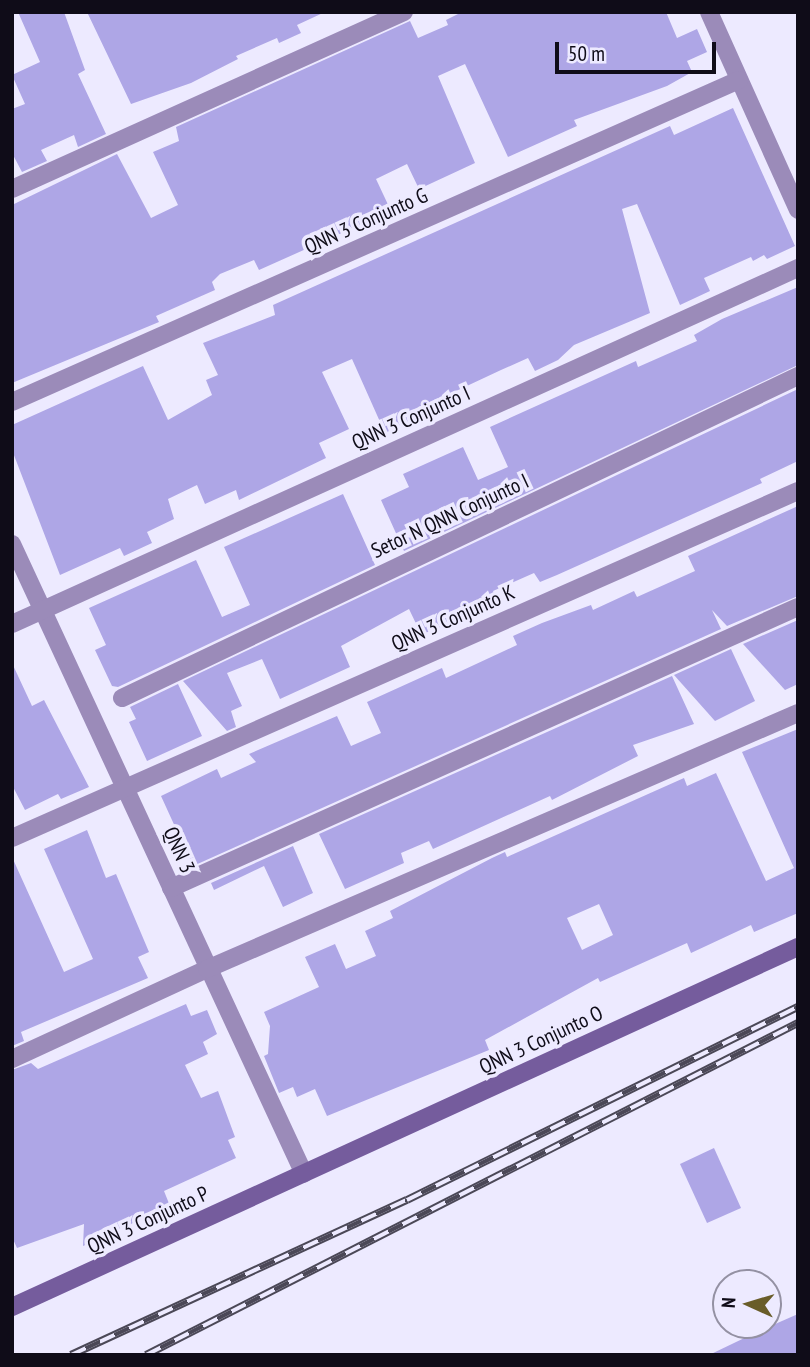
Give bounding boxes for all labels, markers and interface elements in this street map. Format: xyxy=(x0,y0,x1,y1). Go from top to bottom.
scale bar xyxy=(558,28,719,72)
text: 50 m xyxy=(568,40,605,67)
street label: QNN 3 Conjunto G xyxy=(301,183,431,259)
street label: QNN 3 Conjunto I xyxy=(348,381,474,455)
street label: Setor N QNN Conjunto I xyxy=(367,468,533,564)
street label: QNN 3 Conjunto K xyxy=(388,580,518,656)
street label: QNN 3 xyxy=(158,823,200,877)
street label: QNN 3 Conjunto O xyxy=(475,1000,607,1080)
street label: QNN 3 Conjunto P xyxy=(83,1181,213,1259)
north arrow xyxy=(712,1269,782,1339)
text: N xyxy=(716,1297,740,1309)

